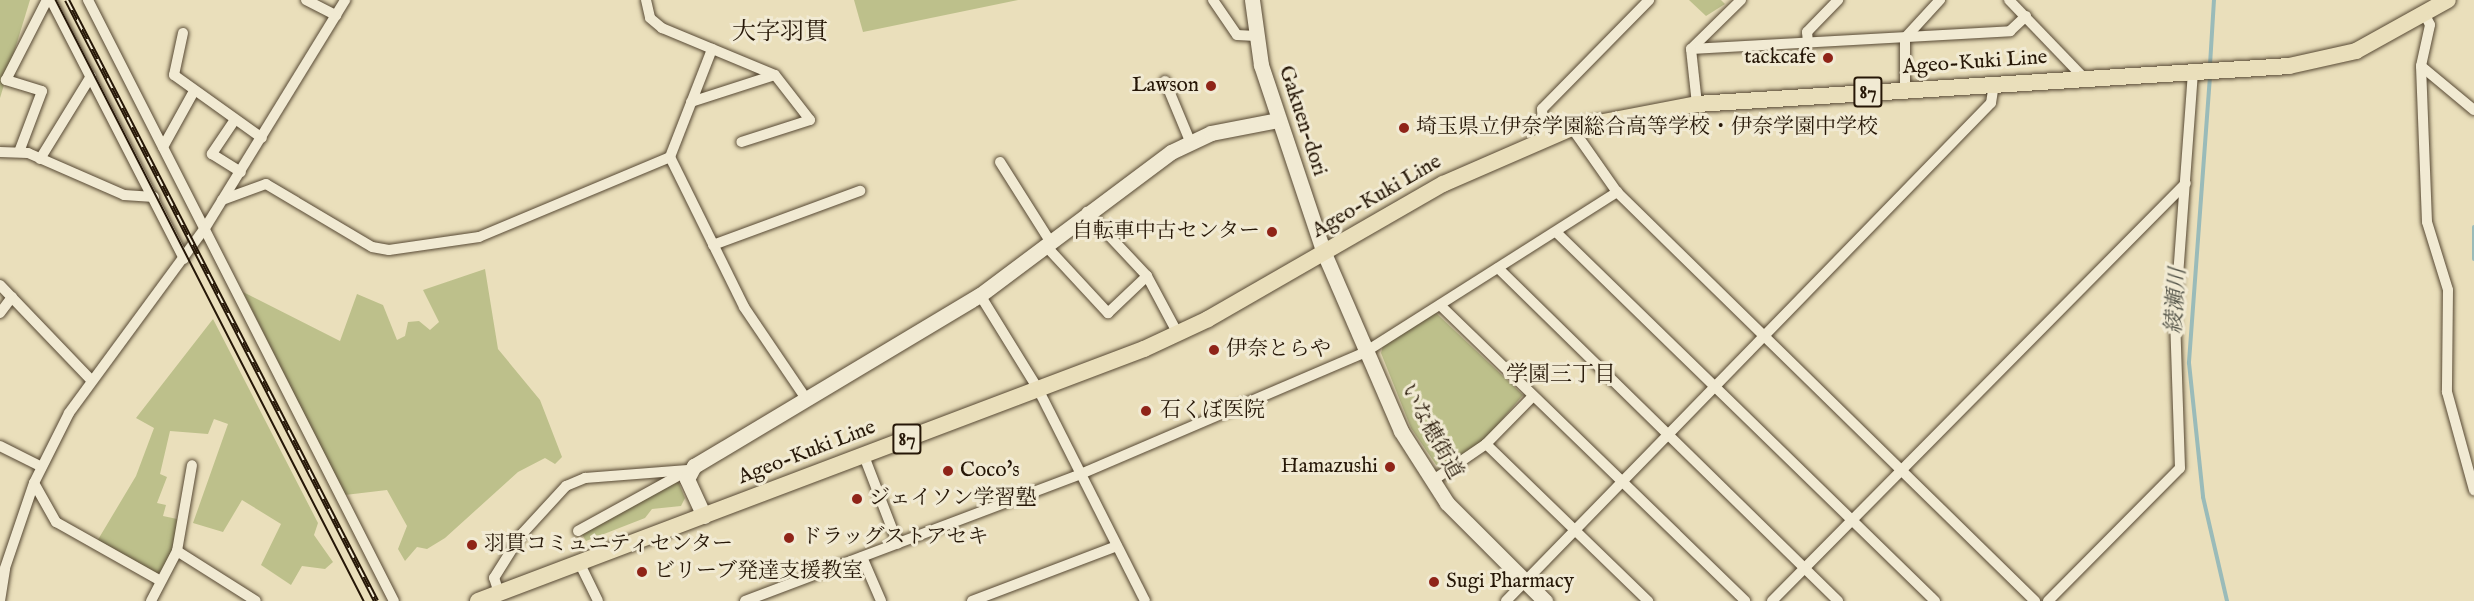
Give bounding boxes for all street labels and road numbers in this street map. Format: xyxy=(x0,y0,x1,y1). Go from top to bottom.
street label: Ageo-Kuki Line xyxy=(1902,45,2048,81)
street label: Gakuen-dori xyxy=(1272,63,1332,179)
road number: 87 xyxy=(1853,75,1883,109)
street label: Ageo-Kuki Line xyxy=(1308,150,1446,244)
street label: いな穂街道 xyxy=(1395,380,1467,484)
street label: Ageo-Kuki Line xyxy=(735,415,879,491)
road number: 87 xyxy=(892,422,922,456)

